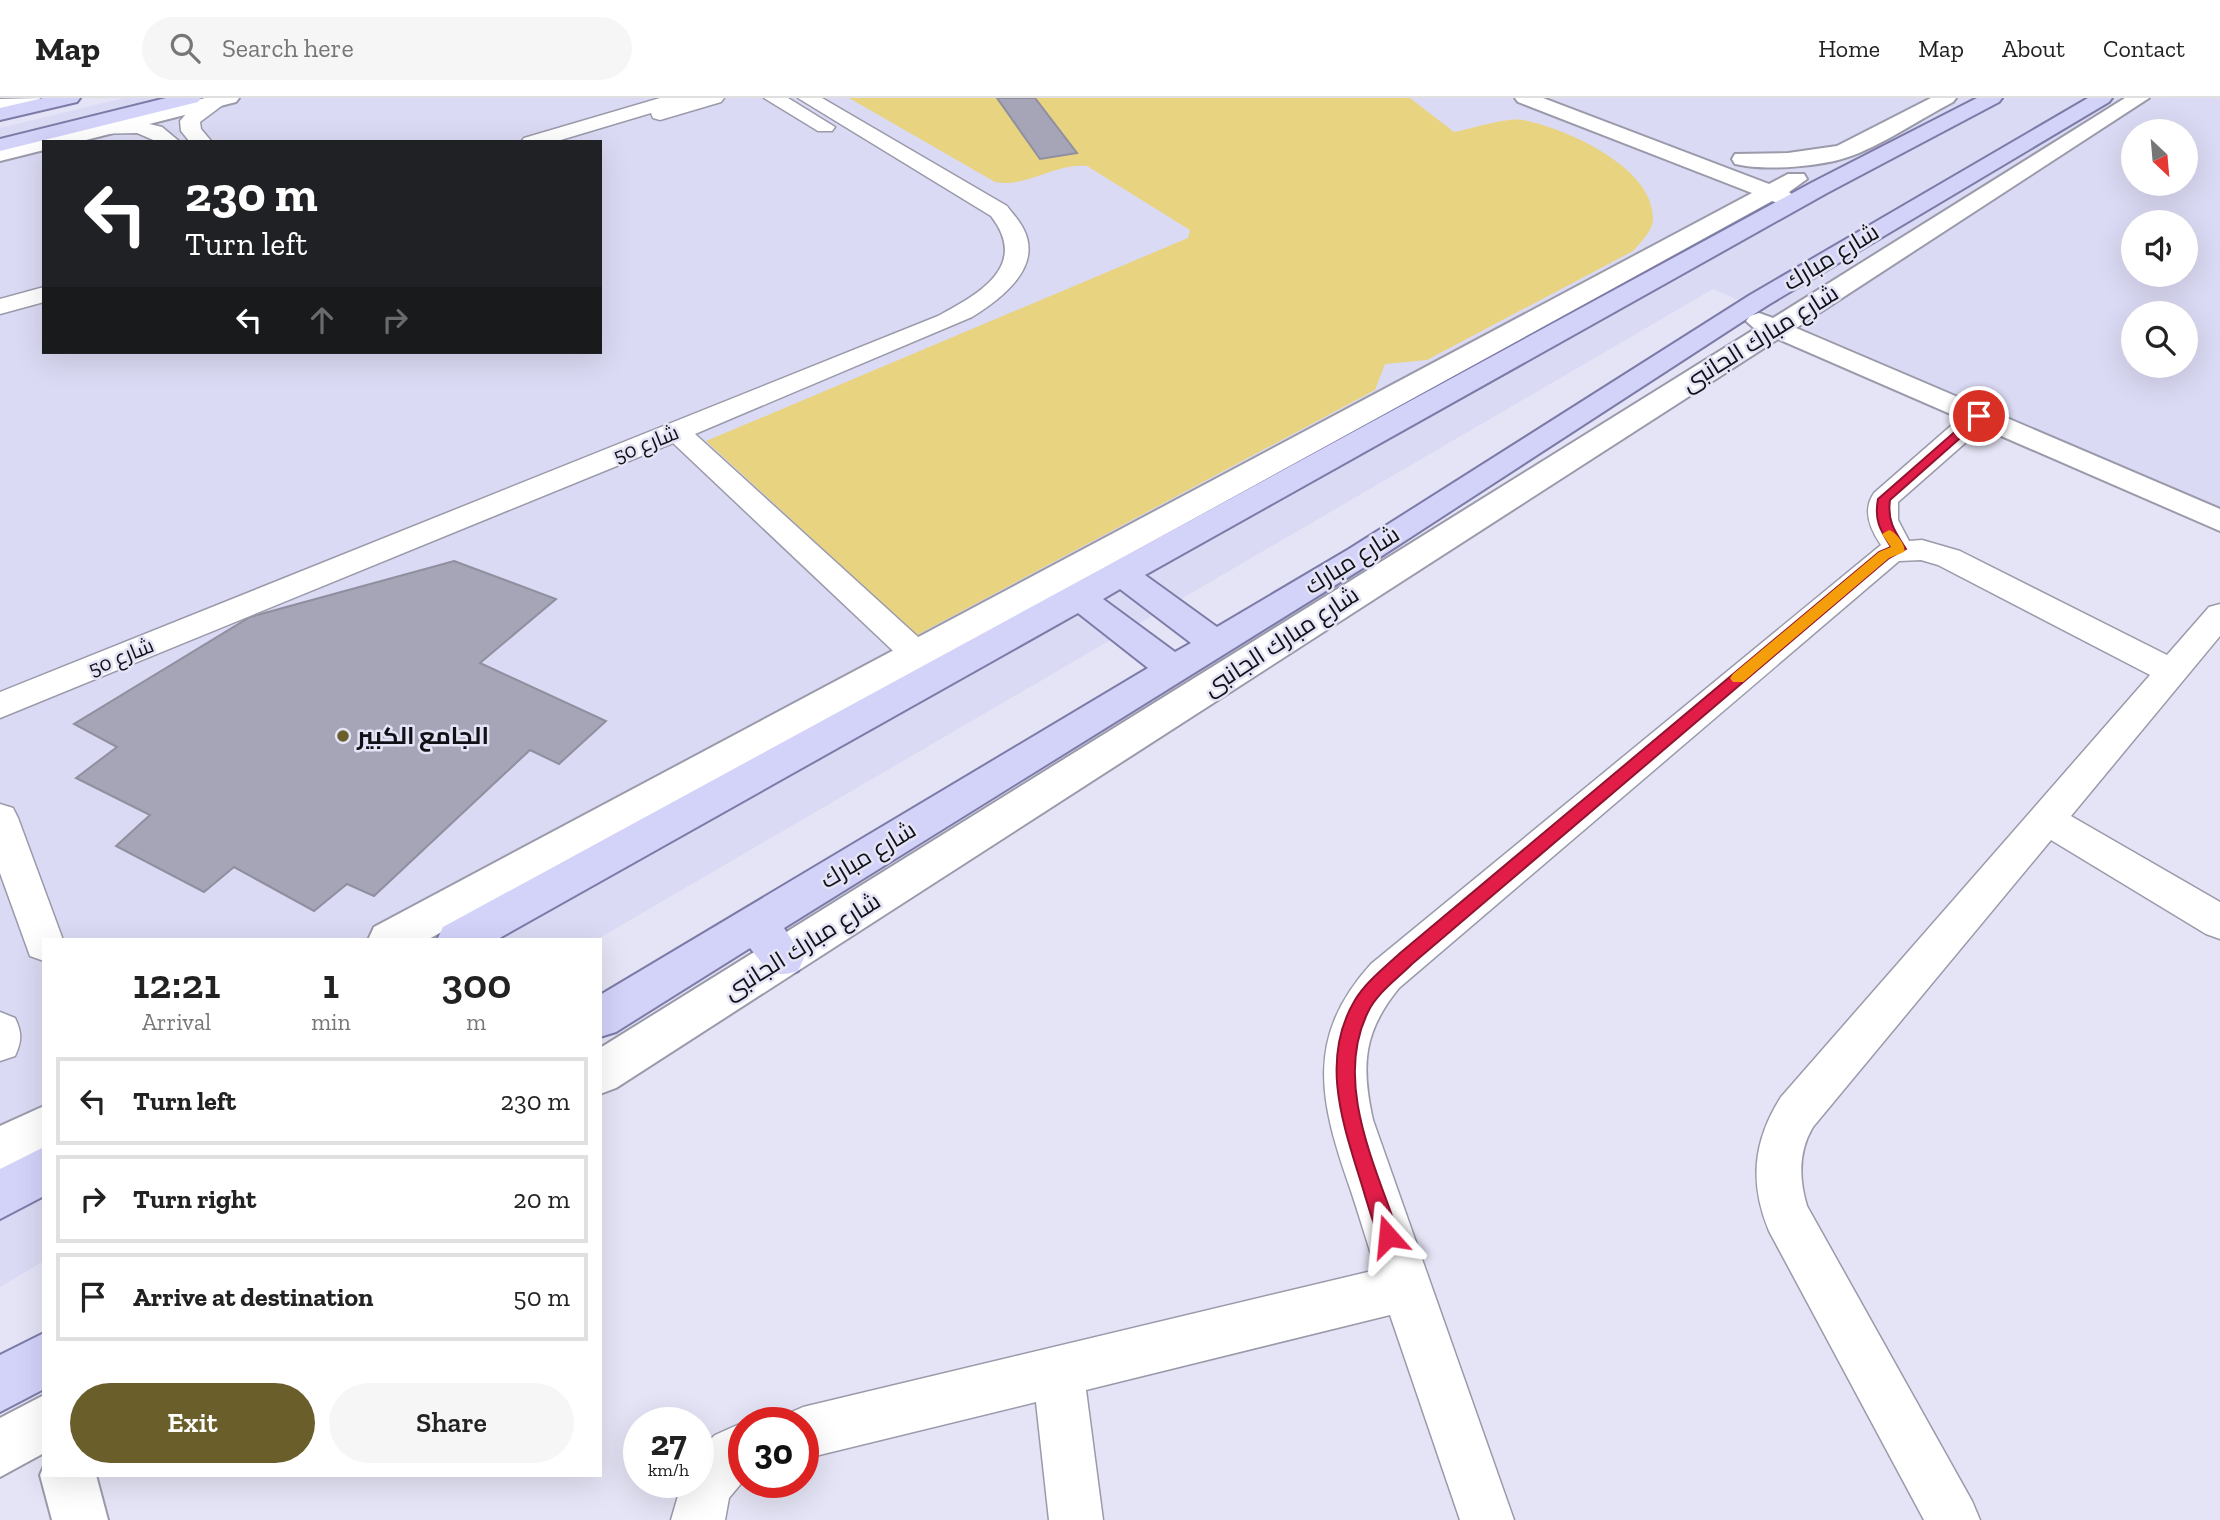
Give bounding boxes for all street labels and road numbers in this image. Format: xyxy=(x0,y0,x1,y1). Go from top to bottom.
street label: شارع مبارك xyxy=(1778,217,1885,298)
street label: شارع مبارك الجانبى xyxy=(1676,278,1845,399)
street label: شارع 50 xyxy=(609,419,683,470)
street label: شارع مبارك xyxy=(1299,519,1406,602)
street label: شارع مبارك الجانبى xyxy=(1197,579,1365,703)
street label: شارع 50 xyxy=(84,632,158,683)
street label: شارع مبارك xyxy=(815,815,922,896)
street label: شارع مبارك الجانبى xyxy=(718,886,887,1007)

